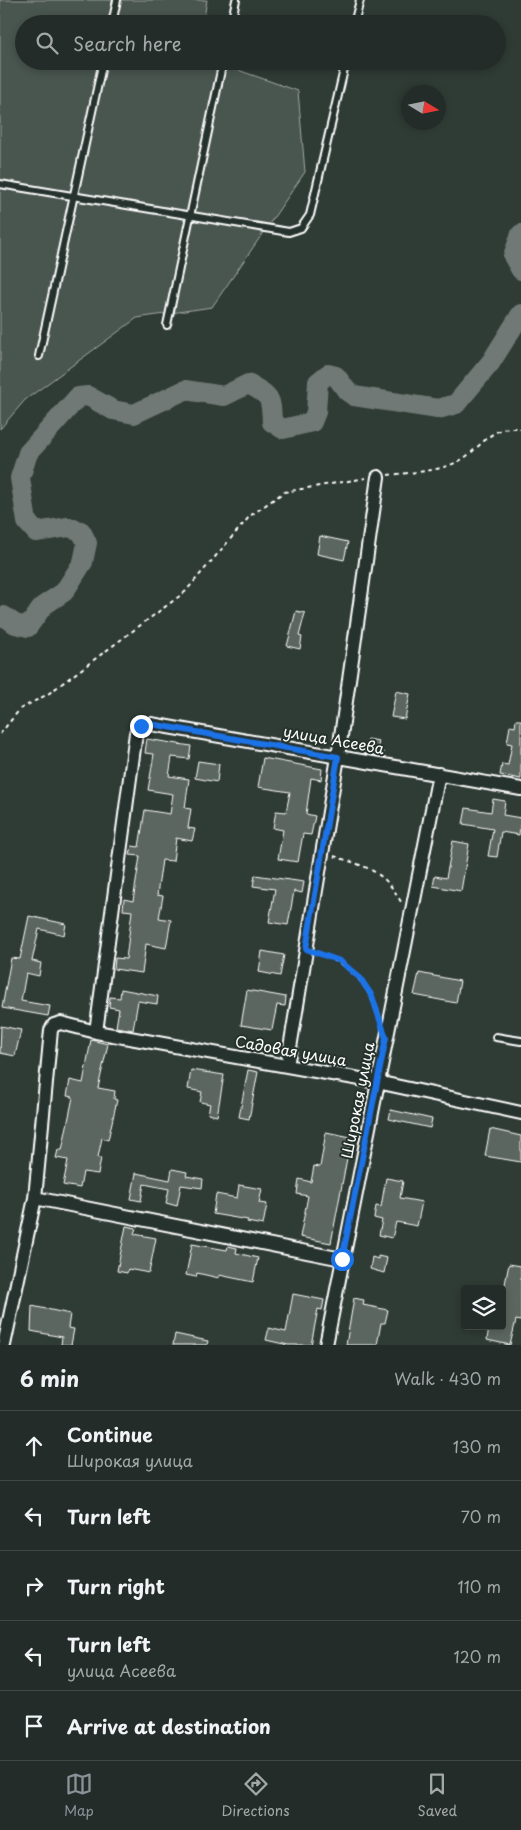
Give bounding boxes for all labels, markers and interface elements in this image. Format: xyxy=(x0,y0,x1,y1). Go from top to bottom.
search box xyxy=(15,15,506,70)
icon: search xyxy=(33,29,61,57)
text: Search here xyxy=(73,29,182,57)
north arrow xyxy=(401,85,446,130)
route end xyxy=(130,715,153,738)
street label: улица Асеева xyxy=(282,719,387,759)
street label: Садовая улица xyxy=(233,1029,349,1071)
street label: Широкая улица xyxy=(334,1039,380,1160)
route start xyxy=(331,1248,354,1271)
map controls xyxy=(461,1285,506,1330)
button: layers xyxy=(461,1285,506,1330)
text: 6 min xyxy=(20,1362,79,1394)
text: Walk · 430 m xyxy=(394,1366,501,1390)
text: Continue xyxy=(67,1420,153,1448)
icon: ahead xyxy=(20,1432,48,1460)
text: 130 m xyxy=(453,1434,501,1458)
text: Широкая улица xyxy=(67,1448,193,1472)
icon: left xyxy=(20,1502,48,1530)
text: Turn left xyxy=(67,1502,151,1530)
text: 70 m xyxy=(461,1504,501,1528)
icon: right xyxy=(20,1572,48,1600)
text: Turn right xyxy=(67,1572,165,1600)
text: 110 m xyxy=(458,1574,501,1598)
text: Turn left xyxy=(67,1630,151,1658)
icon: left xyxy=(20,1642,48,1670)
text: 120 m xyxy=(454,1644,501,1668)
text: улица Асеева xyxy=(67,1658,176,1682)
icon: arrive xyxy=(20,1712,48,1740)
text: Arrive at destination xyxy=(67,1712,271,1740)
tab: Map xyxy=(64,1770,94,1821)
tab: Directions xyxy=(222,1770,290,1821)
tab: Saved xyxy=(417,1770,457,1821)

